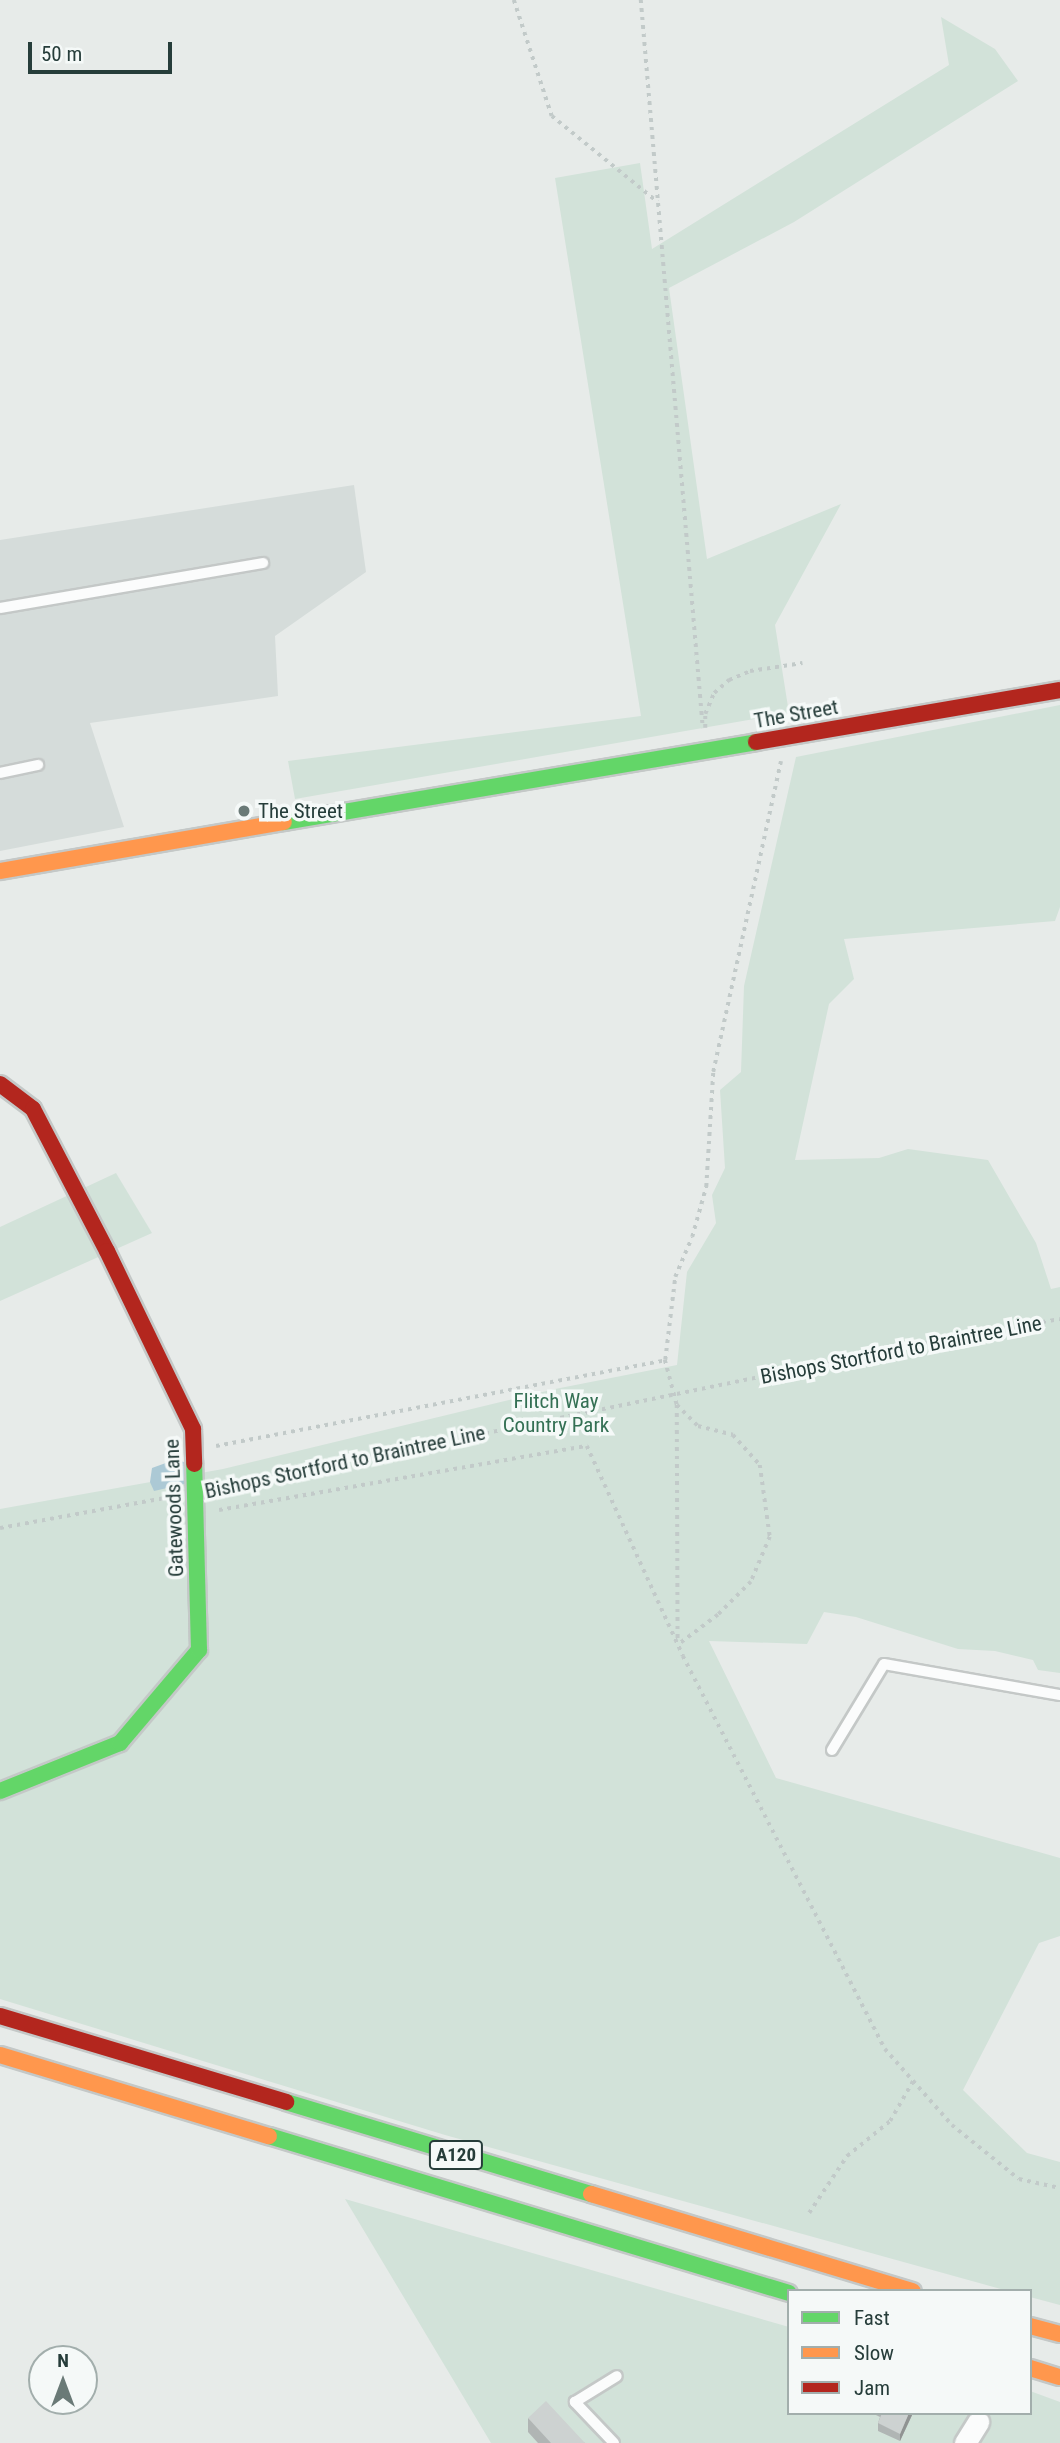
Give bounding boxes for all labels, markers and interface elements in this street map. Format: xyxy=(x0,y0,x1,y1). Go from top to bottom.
scale bar xyxy=(32,28,175,72)
text: 50 m xyxy=(41,42,82,66)
street label: The Street xyxy=(752,694,840,734)
place label: The Street xyxy=(258,798,343,824)
marker: The Street xyxy=(236,803,252,819)
street label: Bishops Stortford to Braintree Line xyxy=(758,1310,1044,1390)
park label: Flitch Way Country Park xyxy=(503,1388,609,1438)
street label: Bishops Stortford to Braintree Line xyxy=(202,1420,488,1504)
street label: Gatewoods Lane xyxy=(159,1439,189,1577)
road number: A120 xyxy=(428,2140,484,2170)
legend xyxy=(787,2289,1032,2415)
text: Fast xyxy=(854,2306,890,2330)
text: Slow xyxy=(854,2341,894,2365)
north arrow xyxy=(28,2345,98,2415)
text: N xyxy=(57,2349,69,2372)
text: Jam xyxy=(854,2376,890,2400)

